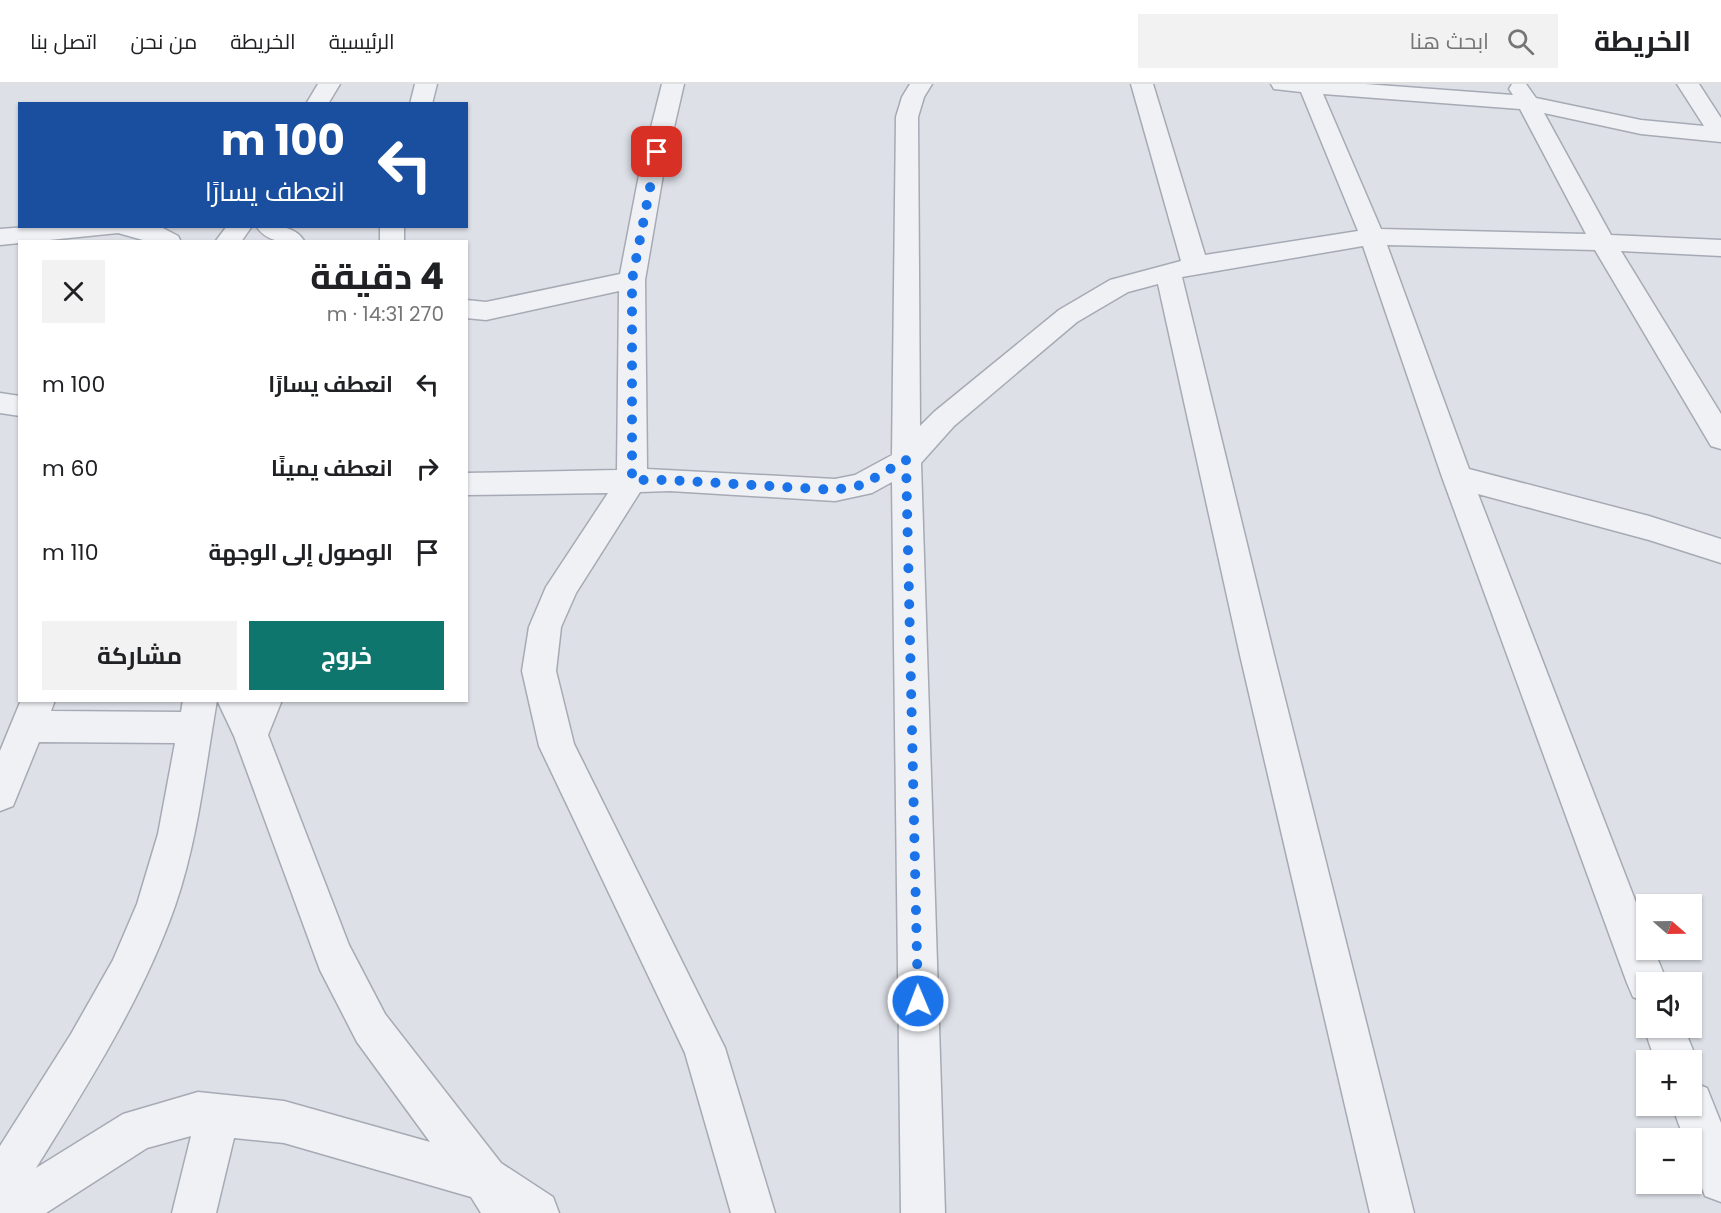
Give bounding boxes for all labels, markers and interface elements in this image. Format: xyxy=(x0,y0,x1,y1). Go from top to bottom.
search box xyxy=(1138,14,1558,68)
text: الخريطة xyxy=(1594,22,1691,61)
icon: search xyxy=(1504,25,1537,58)
text: ابحث هنا xyxy=(1410,26,1489,57)
text: اتصل بنا xyxy=(30,27,97,56)
text: من نحن xyxy=(130,27,197,56)
text: الخريطة xyxy=(230,27,296,56)
text: الرئيسية xyxy=(329,27,395,56)
text: 100 m xyxy=(221,111,345,170)
icon: left xyxy=(366,126,444,204)
pin xyxy=(631,126,682,177)
icon: arrive xyxy=(640,135,673,168)
text: انعطف يسارًا xyxy=(205,173,345,210)
text: 4 دقيقة xyxy=(310,251,444,302)
button: close xyxy=(42,260,105,323)
text: 270 m · 14:31 xyxy=(327,300,444,328)
icon: left xyxy=(411,368,444,401)
text: 100 m xyxy=(42,369,105,400)
text: انعطف يسارًا xyxy=(268,369,393,400)
icon: right xyxy=(411,452,444,485)
text: 60 m xyxy=(42,453,98,484)
text: انعطف يمينًا xyxy=(271,453,393,484)
icon: arrive xyxy=(411,536,444,569)
text: 110 m xyxy=(42,537,98,568)
text: الوصول إلى الوجهة xyxy=(208,537,393,568)
button: مشاركة xyxy=(42,621,237,690)
button: خروج xyxy=(249,621,444,690)
north arrow xyxy=(1636,894,1702,960)
map controls xyxy=(1636,894,1702,1194)
position arrow xyxy=(886,969,950,1033)
button: sound xyxy=(1636,972,1702,1038)
button: + xyxy=(1636,1050,1702,1116)
button: − xyxy=(1636,1128,1702,1194)

